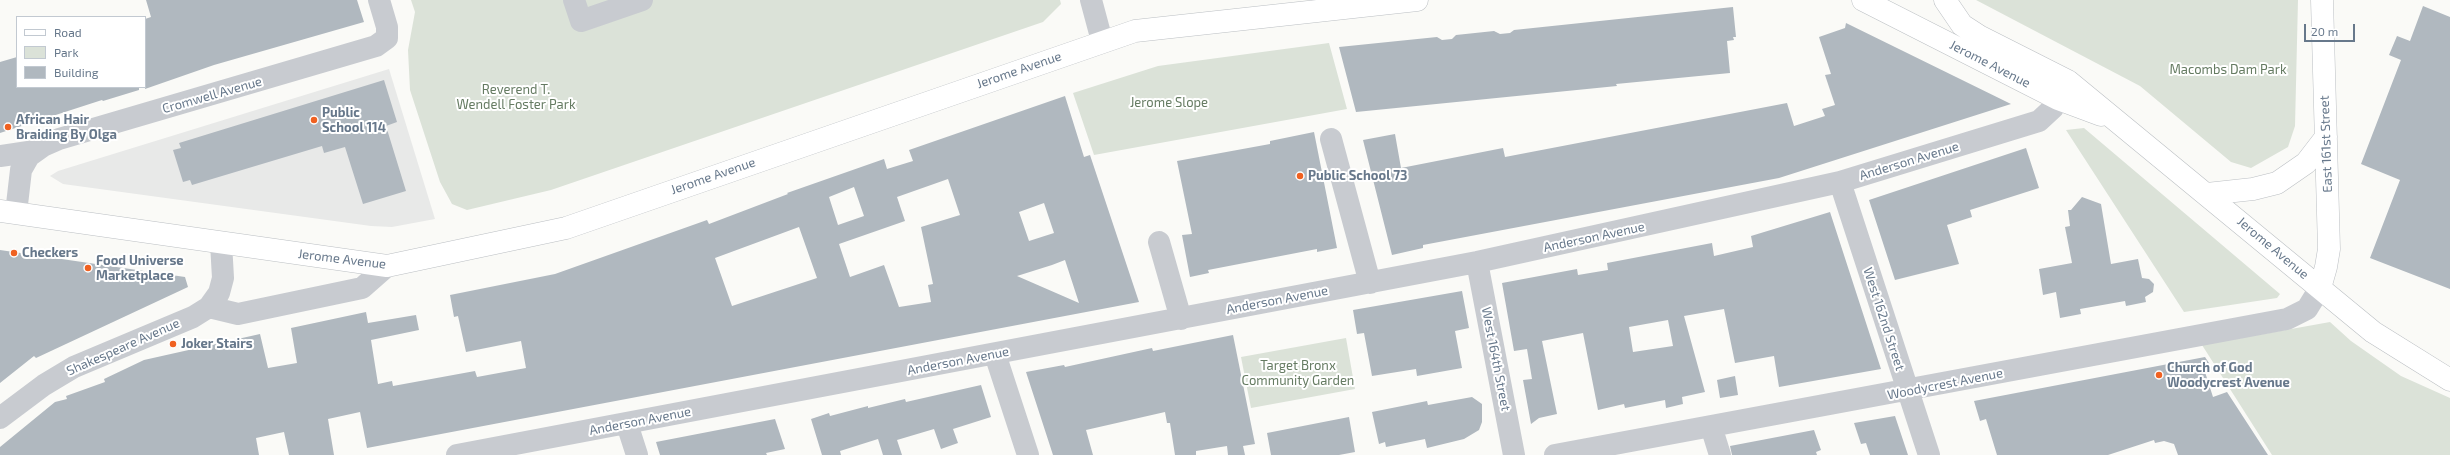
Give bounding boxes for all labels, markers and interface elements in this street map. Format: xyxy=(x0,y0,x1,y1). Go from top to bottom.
legend xyxy=(16,16,146,88)
scale bar xyxy=(2306,16,2357,42)
text: 20 m xyxy=(2311,24,2338,38)
text: Road xyxy=(54,25,82,39)
street label: Jerome Avenue xyxy=(1947,37,2033,91)
text: Park xyxy=(54,45,79,59)
street label: Jerome Avenue xyxy=(975,48,1063,92)
park label: Macombs Dam Park xyxy=(2169,62,2287,78)
text: Building xyxy=(54,65,98,79)
street label: Cromwell Avenue xyxy=(160,73,264,117)
park label: Reverend T. Wendell Foster Park xyxy=(456,82,576,113)
park label: Jerome Slope xyxy=(1130,95,1208,111)
street label: East 161st Street xyxy=(2317,95,2335,193)
place label: Public School 114 xyxy=(322,105,386,136)
place label: African Hair Braiding By Olga xyxy=(16,112,117,143)
marker: Public School 114 xyxy=(309,115,319,125)
marker: African Hair Braiding By Olga xyxy=(3,122,13,132)
street label: Anderson Avenue xyxy=(1857,138,1961,184)
street label: Jerome Avenue xyxy=(669,154,757,198)
place label: Public School 73 xyxy=(1308,168,1407,184)
marker: Public School 73 xyxy=(1295,171,1305,181)
street label: Jerome Avenue xyxy=(2234,214,2312,282)
street label: Anderson Avenue xyxy=(1542,219,1646,255)
place label: Checkers xyxy=(22,245,78,261)
street label: Jerome Avenue xyxy=(297,246,387,272)
marker: Checkers xyxy=(9,248,19,258)
place label: Food Universe Marketplace xyxy=(96,253,184,284)
marker: Food Universe Marketplace xyxy=(83,263,93,273)
street label: West 162nd Street xyxy=(1860,265,1908,373)
street label: Anderson Avenue xyxy=(1225,282,1329,318)
street label: West 164th Street xyxy=(1478,306,1514,412)
street label: Shakespeare Avenue xyxy=(64,315,182,379)
place label: Joker Stairs xyxy=(181,336,253,352)
marker: Joker Stairs xyxy=(168,339,178,349)
street label: Anderson Avenue xyxy=(906,343,1010,379)
park label: Target Bronx Community Garden xyxy=(1242,358,1354,389)
place label: Church of God Woodycrest Avenue xyxy=(2167,360,2290,391)
street label: Woodycrest Avenue xyxy=(1886,365,2004,403)
marker: Church of God Woodycrest Avenue xyxy=(2154,370,2164,380)
street label: Anderson Avenue xyxy=(588,403,692,439)

